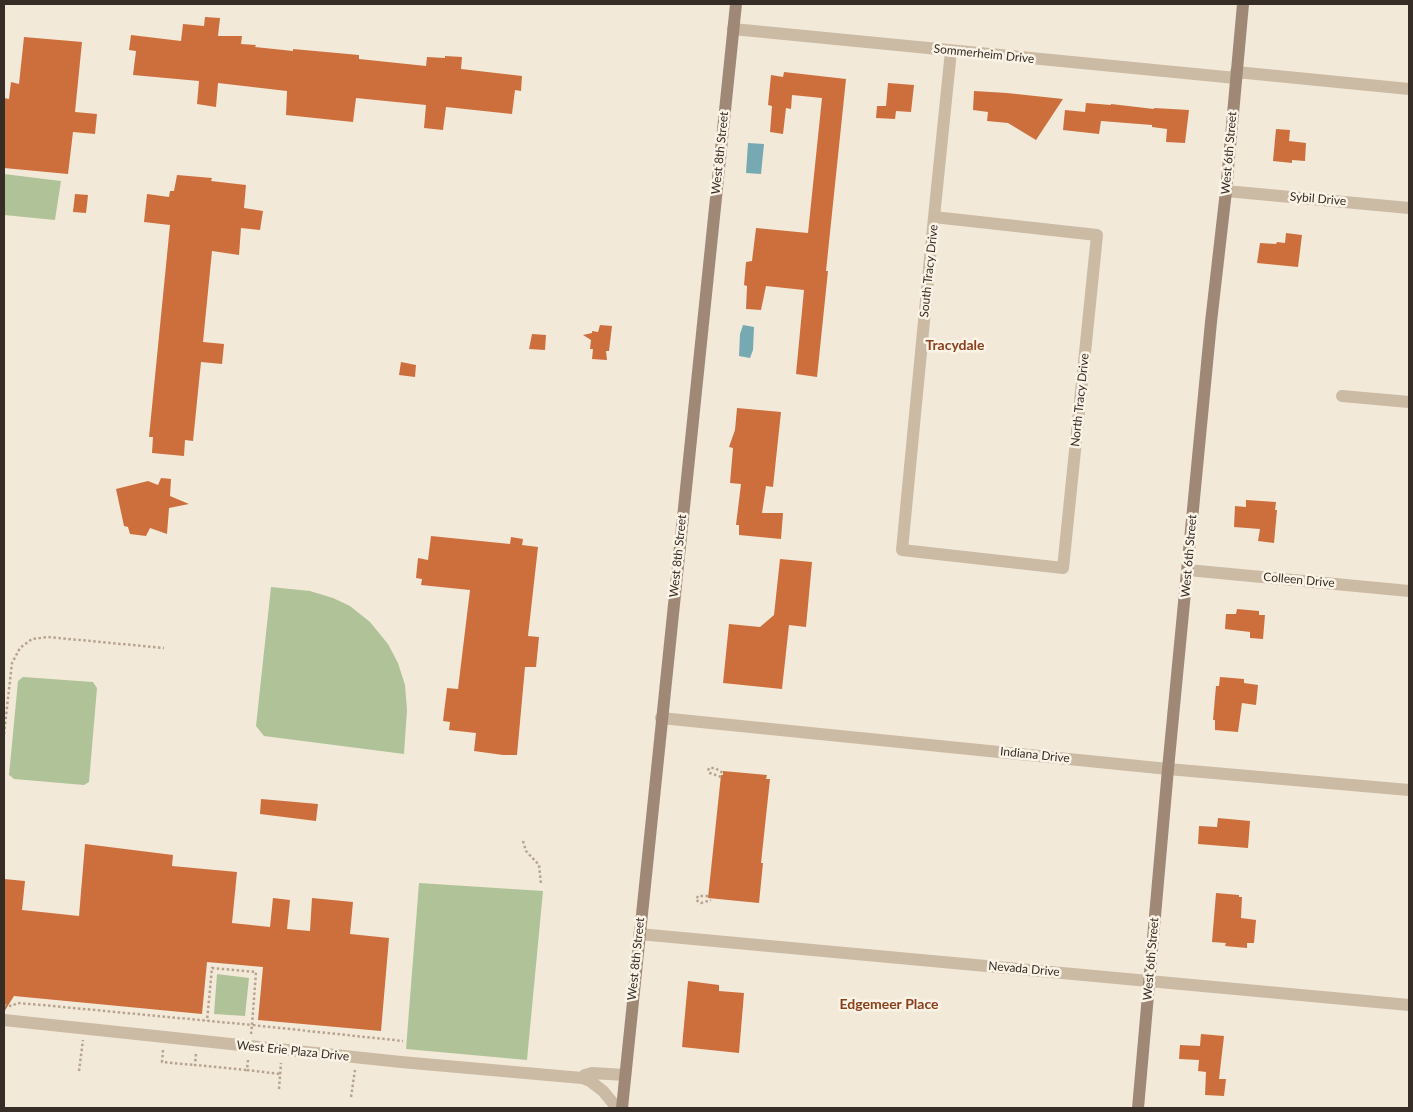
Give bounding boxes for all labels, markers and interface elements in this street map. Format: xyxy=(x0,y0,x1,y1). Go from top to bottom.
street label: Sommerheim Drive xyxy=(933,42,1035,66)
street label: West 8th Street xyxy=(708,111,732,195)
street label: West 6th Street xyxy=(1218,111,1240,195)
street label: Sybil Drive xyxy=(1289,189,1347,209)
street label: South Tracy Drive xyxy=(917,224,941,318)
district label: Tracydale xyxy=(925,337,985,353)
street label: North Tracy Drive xyxy=(1068,353,1092,447)
street label: West 8th Street xyxy=(666,514,690,598)
street label: West 6th Street xyxy=(1178,514,1200,598)
street label: Colleen Drive xyxy=(1263,570,1335,590)
street label: Indiana Drive xyxy=(1000,744,1070,766)
street label: West 8th Street xyxy=(624,917,648,1001)
street label: West 6th Street xyxy=(1140,917,1162,1001)
street label: Nevada Drive xyxy=(988,959,1060,979)
district label: Edgemeer Place xyxy=(839,996,939,1012)
street label: West Erie Plaza Drive xyxy=(236,1038,350,1064)

